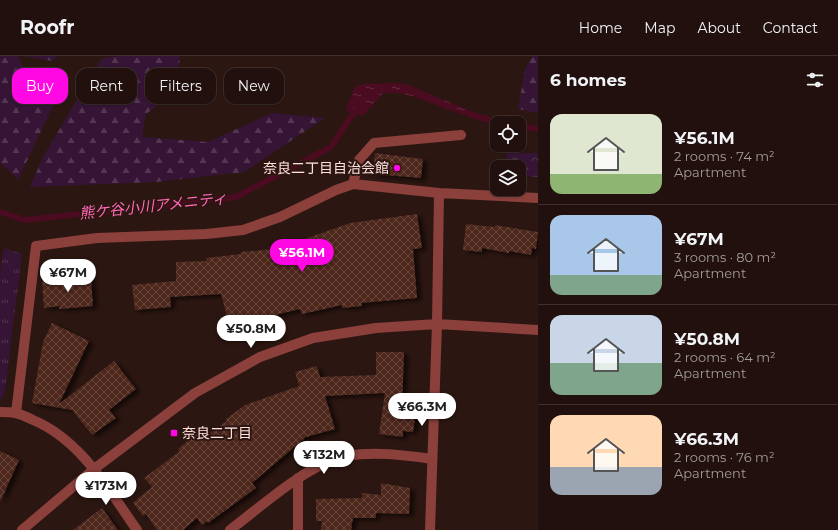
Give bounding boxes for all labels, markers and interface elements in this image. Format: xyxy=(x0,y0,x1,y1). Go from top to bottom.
text: Roofr xyxy=(20,16,74,39)
text: Home xyxy=(579,19,622,37)
text: Map xyxy=(644,19,675,37)
text: About xyxy=(697,19,741,37)
text: Contact xyxy=(763,19,818,37)
chip: Buy xyxy=(12,68,68,104)
chip: Rent xyxy=(76,68,137,104)
chip: Filters xyxy=(145,68,216,104)
chip: New xyxy=(224,68,284,104)
icon: filters xyxy=(804,69,826,91)
text: 6 homes xyxy=(550,70,626,90)
map controls xyxy=(490,116,526,196)
button: locate xyxy=(490,116,526,152)
text: ¥56.1M xyxy=(674,128,735,148)
icon: home xyxy=(582,130,630,178)
text: 2 rooms · 74 m² xyxy=(674,148,775,164)
place label: 奈良二丁目自治会館 xyxy=(263,159,389,177)
button: layers xyxy=(490,160,526,196)
marker: 奈良二丁目自治会館 xyxy=(392,163,402,173)
text: Apartment xyxy=(674,164,746,180)
water label: 熊ケ谷小川アメニティ xyxy=(78,188,228,223)
text: ¥67M xyxy=(674,229,724,249)
icon: home xyxy=(582,231,630,279)
pin: ¥56.1M xyxy=(269,239,335,273)
text: ¥56.1M xyxy=(279,244,325,260)
text: 3 rooms · 80 m² xyxy=(674,249,776,265)
pin: ¥67M xyxy=(44,259,92,293)
text: ¥67M xyxy=(49,264,87,280)
text: Apartment xyxy=(674,265,746,281)
pin: ¥50.8M xyxy=(218,315,284,349)
text: ¥50.8M xyxy=(226,320,276,336)
text: ¥50.8M xyxy=(674,329,740,349)
icon: home xyxy=(582,331,630,379)
text: 2 rooms · 64 m² xyxy=(674,349,776,365)
text: Apartment xyxy=(674,365,746,381)
pin: ¥66.3M xyxy=(389,393,455,427)
text: ¥66.3M xyxy=(397,398,447,414)
place label: 奈良二丁目 xyxy=(182,424,252,442)
marker: 奈良二丁目 xyxy=(169,428,179,438)
text: ¥66.3M xyxy=(674,429,739,449)
icon: home xyxy=(582,431,630,479)
pin: ¥132M xyxy=(296,441,352,475)
text: ¥132M xyxy=(303,446,345,462)
text: 2 rooms · 76 m² xyxy=(674,449,774,465)
text: Apartment xyxy=(674,465,746,481)
pin: ¥173M xyxy=(78,472,134,506)
text: ¥173M xyxy=(84,477,128,493)

